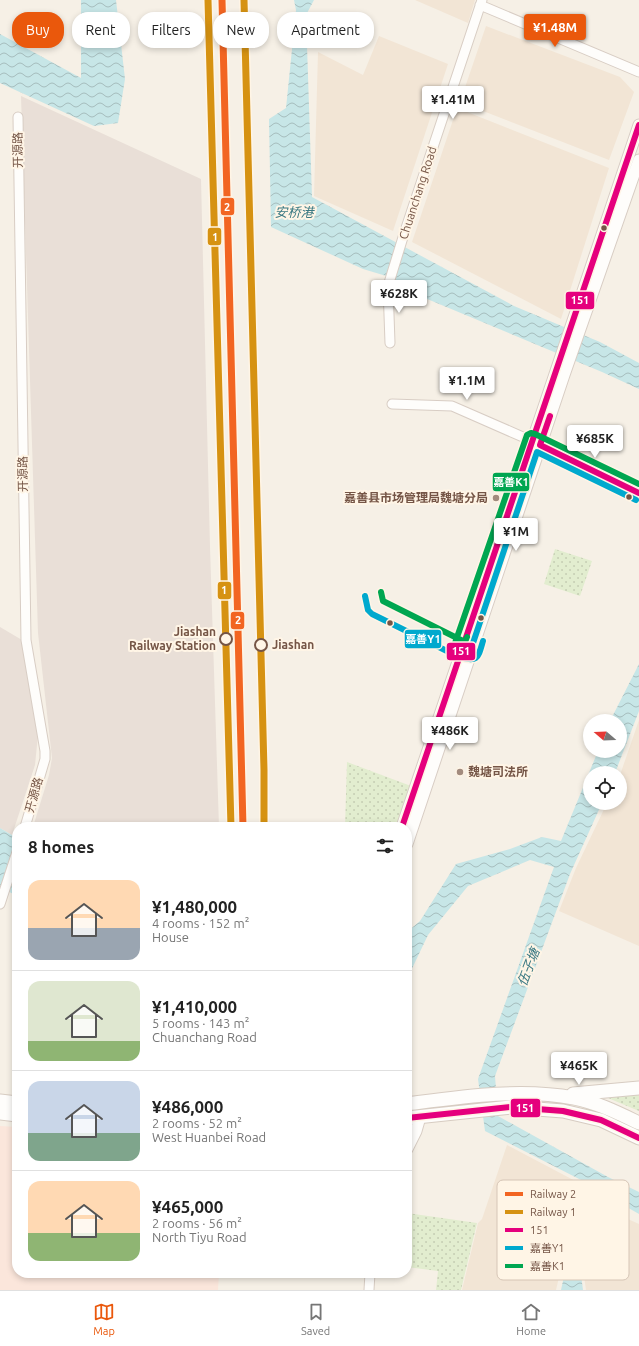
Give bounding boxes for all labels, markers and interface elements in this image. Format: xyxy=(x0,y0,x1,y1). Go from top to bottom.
chip: Buy xyxy=(12,12,64,48)
chip: Rent xyxy=(72,12,130,48)
chip: Filters xyxy=(138,12,205,48)
chip: New xyxy=(213,12,269,48)
chip: Apartment xyxy=(277,12,374,48)
pin: ¥1.48M xyxy=(522,14,588,48)
text: ¥1.48M xyxy=(533,20,577,34)
pin: ¥1.41M xyxy=(420,86,486,120)
text: ¥1.41M xyxy=(431,92,475,106)
street label: 开源路 xyxy=(11,132,24,168)
street label: Chuanchang Road xyxy=(396,145,439,241)
line badge: 2 xyxy=(220,197,235,216)
text: 2 xyxy=(224,201,230,213)
water label: 安桥港 xyxy=(274,205,315,219)
unlabelled marker xyxy=(599,223,609,233)
line badge: 1 xyxy=(207,227,222,246)
text: 1 xyxy=(212,231,218,243)
pin: ¥628K xyxy=(371,280,427,314)
text: ¥628K xyxy=(380,286,418,300)
line badge: 151 xyxy=(565,291,595,310)
text: 151 xyxy=(571,294,589,306)
pin: ¥1.1M xyxy=(439,367,495,401)
text: ¥1.1M xyxy=(449,373,485,387)
pin: ¥685K xyxy=(567,425,623,459)
text: ¥685K xyxy=(576,431,614,445)
street label: 开源路 xyxy=(16,456,29,492)
line badge: 嘉善K1 xyxy=(492,472,530,492)
text: 嘉善K1 xyxy=(493,476,529,488)
place label: 嘉善县市场管理局魏塘分局 xyxy=(344,491,488,504)
unlabelled marker xyxy=(624,492,634,502)
marker: 嘉善县市场管理局魏塘分局 xyxy=(491,493,501,503)
pin: ¥1M xyxy=(497,518,535,552)
text: ¥1M xyxy=(503,524,529,538)
line badge: 1 xyxy=(217,581,232,600)
text: 1 xyxy=(221,584,227,596)
line badge: 2 xyxy=(230,611,245,630)
unlabelled marker xyxy=(476,613,486,623)
text: 2 xyxy=(235,614,241,626)
unlabelled marker xyxy=(385,618,395,628)
place label: Jiashan Railway Station xyxy=(129,625,216,652)
line badge: 嘉善Y1 xyxy=(404,629,442,649)
marker: Jiashan Railway Station xyxy=(219,632,233,646)
text: 嘉善Y1 xyxy=(405,633,441,645)
marker: Jiashan xyxy=(254,638,268,652)
place label: Jiashan xyxy=(272,638,314,651)
line badge: 151 xyxy=(446,642,476,661)
text: 151 xyxy=(452,645,470,657)
north arrow xyxy=(583,714,627,758)
map controls xyxy=(583,714,627,810)
pin: ¥486K xyxy=(422,717,478,751)
text: ¥486K xyxy=(431,723,469,737)
place label: 魏塘司法所 xyxy=(468,765,528,778)
button: locate xyxy=(583,766,627,810)
marker: 魏塘司法所 xyxy=(455,767,465,777)
street label: 开源路 xyxy=(22,776,45,814)
icon: filters xyxy=(374,835,396,857)
text: 8 homes xyxy=(28,837,94,856)
icon: home xyxy=(60,896,108,944)
text: ¥1,480,000 xyxy=(152,897,237,916)
text: 4 rooms · 152 m² xyxy=(152,916,249,930)
text: House xyxy=(152,930,189,944)
water label: 伍子塘 xyxy=(514,944,542,988)
icon: home xyxy=(60,997,108,1045)
text: ¥1,410,000 xyxy=(152,997,237,1016)
text: 5 rooms · 143 m² xyxy=(152,1016,249,1030)
text: Chuanchang Road xyxy=(152,1030,257,1044)
pin: ¥465K xyxy=(551,1052,607,1086)
text: ¥465K xyxy=(560,1058,598,1072)
icon: home xyxy=(60,1097,108,1145)
text: ¥486,000 xyxy=(152,1097,223,1116)
line badge: 151 xyxy=(510,1098,541,1118)
text: 151 xyxy=(516,1102,534,1114)
text: 2 rooms · 52 m² xyxy=(152,1116,242,1130)
text: West Huanbei Road xyxy=(152,1130,266,1144)
legend xyxy=(497,1180,629,1280)
text: Railway 2 xyxy=(530,1188,576,1200)
icon: home xyxy=(60,1197,108,1245)
text: ¥465,000 xyxy=(152,1197,223,1216)
text: Railway 1 xyxy=(530,1206,576,1218)
text: 2 rooms · 56 m² xyxy=(152,1216,242,1230)
text: 151 xyxy=(530,1224,549,1236)
text: North Tiyu Road xyxy=(152,1230,247,1244)
text: 嘉善Y1 xyxy=(530,1242,565,1254)
text: 嘉善K1 xyxy=(530,1260,565,1272)
tab: Map xyxy=(93,1301,115,1337)
tab: Saved xyxy=(301,1301,330,1337)
tab: Home xyxy=(516,1301,546,1337)

